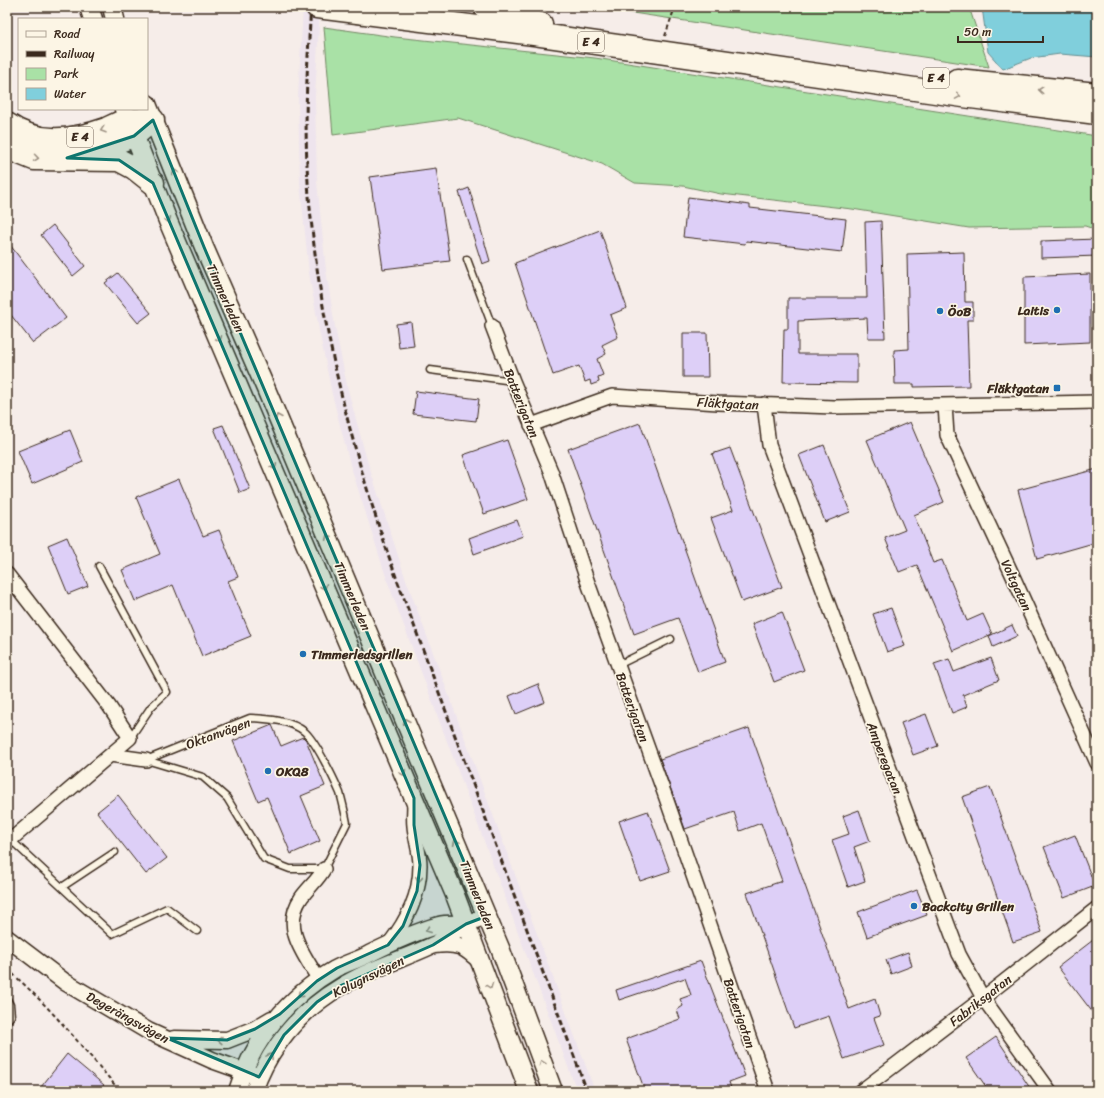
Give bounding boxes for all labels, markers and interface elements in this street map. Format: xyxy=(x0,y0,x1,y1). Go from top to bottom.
legend xyxy=(18,18,148,110)
scale bar xyxy=(958,18,1043,44)
text: 50 m xyxy=(964,21,991,43)
text: Road xyxy=(54,23,81,45)
road number: E 4 xyxy=(578,32,604,52)
text: Railway xyxy=(54,43,95,65)
text: Park xyxy=(54,63,79,85)
road number: E 4 xyxy=(923,68,949,88)
text: Water xyxy=(54,83,87,105)
one-way arrow xyxy=(1038,85,1044,94)
one-way arrow xyxy=(955,91,962,100)
one-way arrow xyxy=(99,126,106,134)
road number: E 4 xyxy=(67,127,93,147)
one-way arrow xyxy=(33,153,39,162)
one-way arrow xyxy=(171,168,179,175)
one-way arrow xyxy=(163,216,171,223)
street label: Timmerleden xyxy=(200,260,251,336)
place label: Laitis xyxy=(1018,299,1050,322)
place label: ÖoB xyxy=(947,300,972,323)
marker: Laitis xyxy=(1052,305,1062,315)
marker: ÖoB xyxy=(935,306,945,316)
one-way arrow xyxy=(214,336,222,343)
street label: Batterigatan xyxy=(497,365,546,441)
place label: Fläktgatan xyxy=(986,377,1050,400)
marker: Fläktgatan xyxy=(1052,383,1062,393)
street label: Fläktgatan xyxy=(697,390,759,417)
one-way arrow xyxy=(275,414,283,422)
one-way arrow xyxy=(269,464,277,471)
one-way arrow xyxy=(325,534,333,541)
street label: Voltgatan xyxy=(995,555,1039,615)
street label: Timmerleden xyxy=(328,558,377,634)
one-way arrow xyxy=(319,583,327,591)
place label: Timmerledsgrillen xyxy=(311,643,414,666)
marker: Timmerledsgrillen xyxy=(298,649,308,659)
street label: Batterigatan xyxy=(609,669,656,745)
street label: Oktanvägen xyxy=(183,711,254,756)
street label: Amperegatan xyxy=(860,717,909,798)
one-way arrow xyxy=(403,718,411,726)
place label: OKQ8 xyxy=(275,760,309,783)
marker: OKQ8 xyxy=(263,766,273,776)
one-way arrow xyxy=(398,769,406,776)
one-way arrow xyxy=(452,838,460,845)
street label: Timmerleden xyxy=(453,857,502,934)
one-way arrow xyxy=(414,876,423,882)
place label: Backcity Grillen xyxy=(922,895,1015,918)
marker: Backcity Grillen xyxy=(909,901,919,911)
one-way arrow xyxy=(424,925,431,933)
street label: Kolugnsvägen xyxy=(328,949,408,1004)
street label: Fabriksgatan xyxy=(944,968,1017,1032)
street label: Batterigatan xyxy=(717,975,762,1051)
one-way arrow xyxy=(485,983,493,990)
street label: Degerängsvägen xyxy=(82,985,174,1050)
one-way arrow xyxy=(298,990,305,997)
one-way arrow xyxy=(217,1036,223,1044)
one-way arrow xyxy=(265,1053,273,1060)
one-way arrow xyxy=(539,1060,547,1067)

